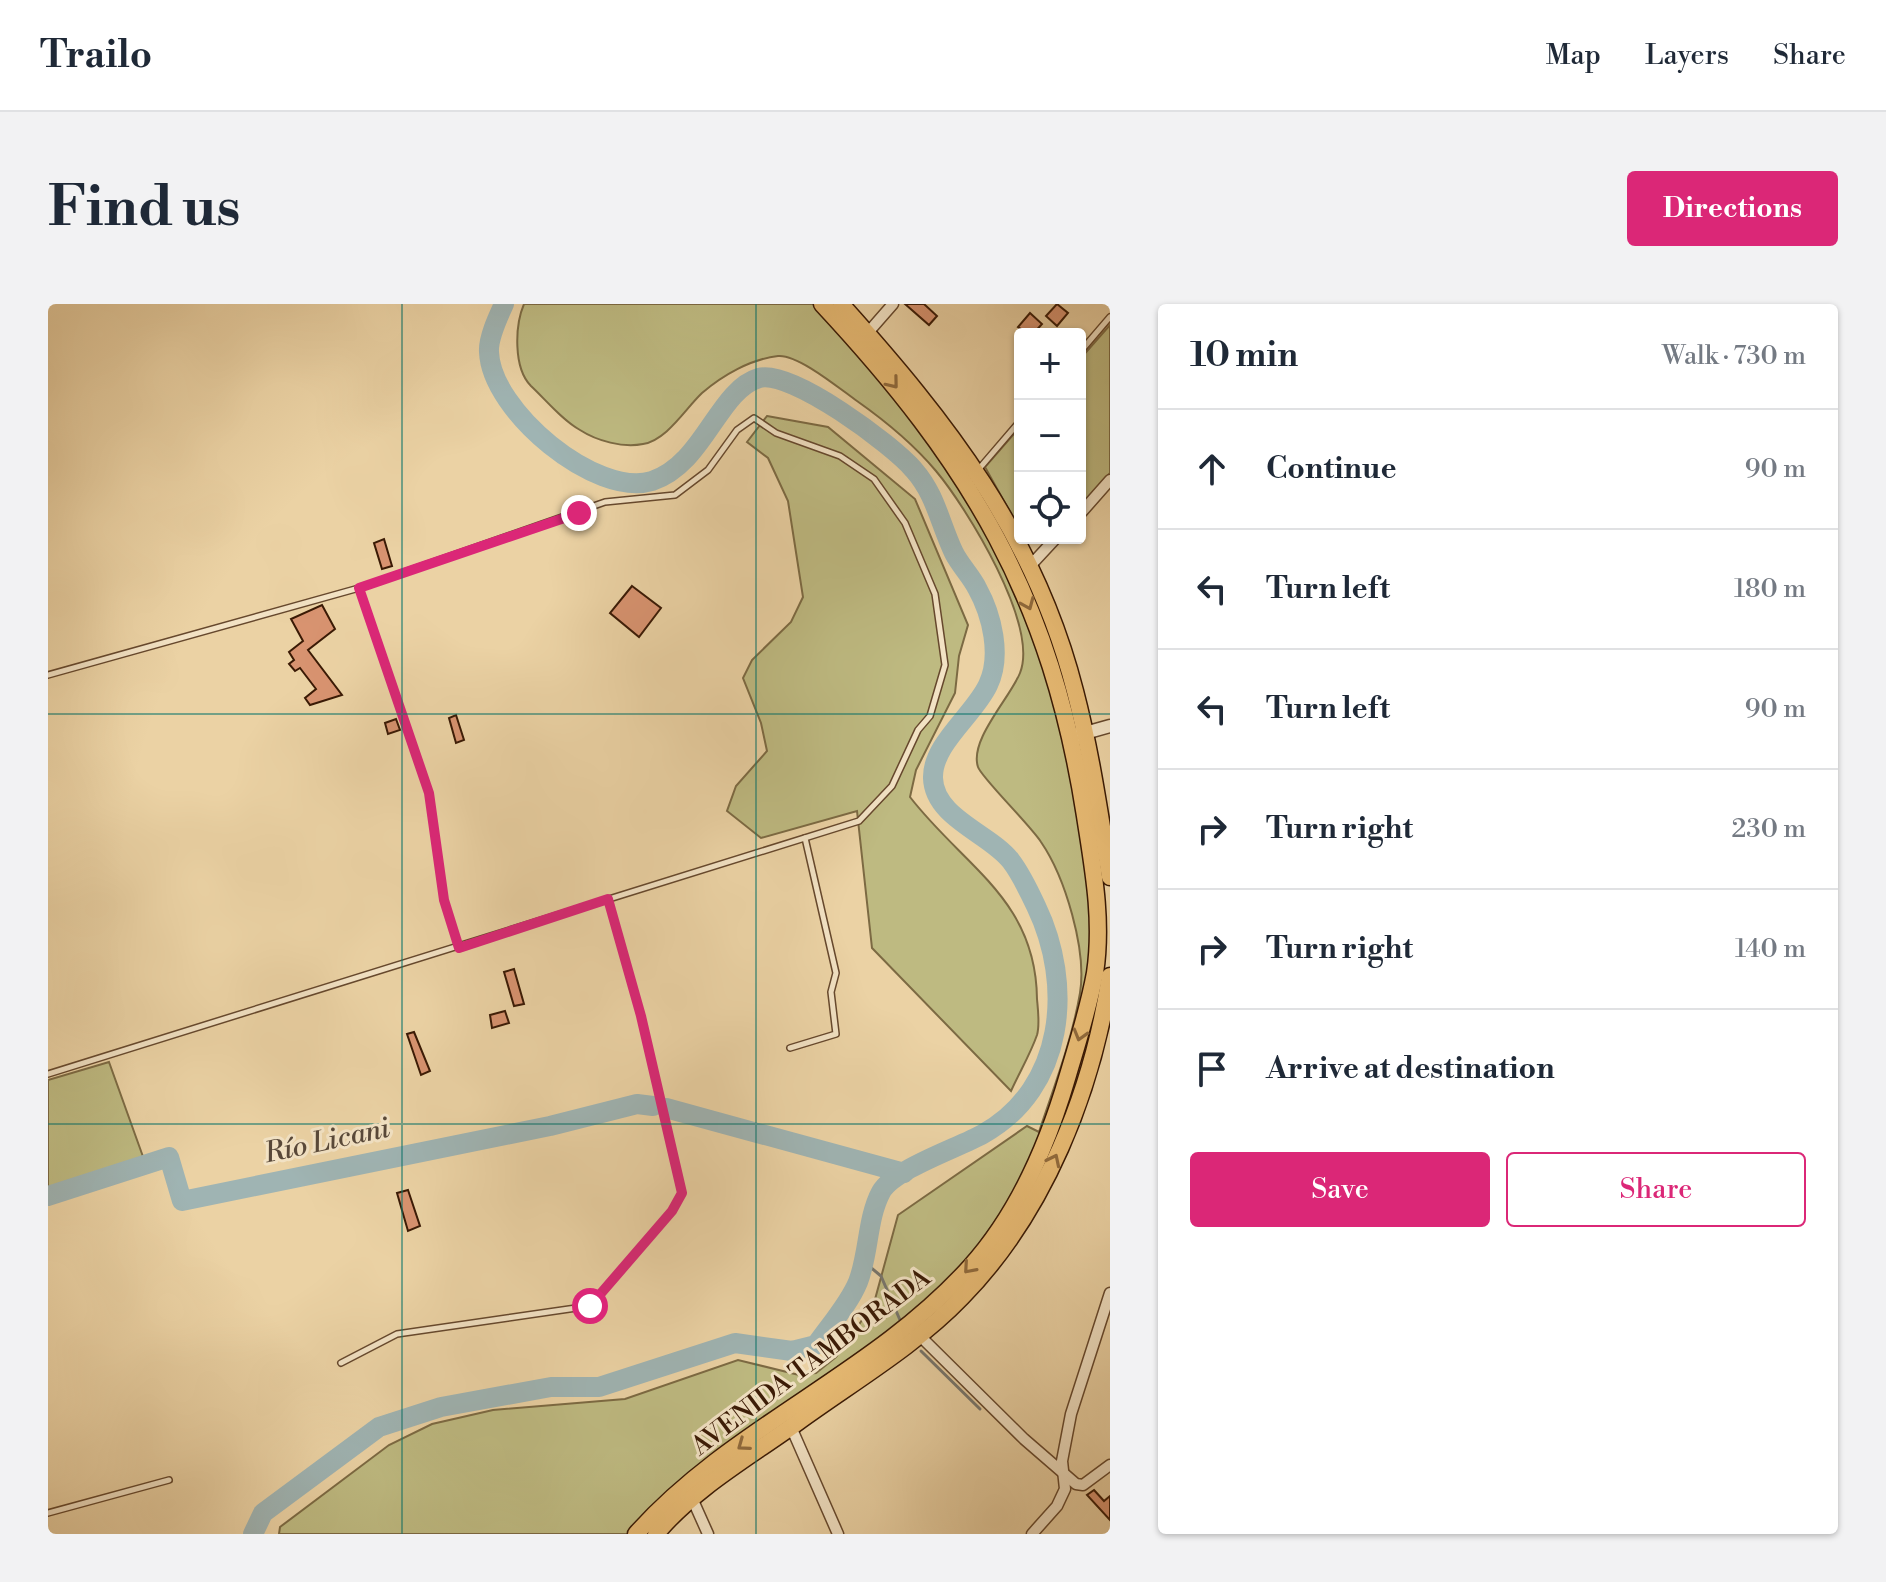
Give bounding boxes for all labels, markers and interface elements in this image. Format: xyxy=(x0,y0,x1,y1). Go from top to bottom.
text: Trailo xyxy=(40,32,152,79)
text: Map xyxy=(1546,38,1601,73)
text: Layers xyxy=(1645,38,1729,73)
text: Share xyxy=(1773,38,1846,73)
button: Directions xyxy=(1627,171,1838,246)
text: Find us xyxy=(48,173,241,243)
map controls xyxy=(1014,328,1086,544)
button: + xyxy=(1014,328,1086,400)
text: 10 min xyxy=(1190,335,1298,377)
text: Walk · 730 m xyxy=(1662,340,1806,372)
one-way arrow xyxy=(883,374,898,388)
button: − xyxy=(1014,400,1086,472)
icon: ahead xyxy=(1190,447,1234,491)
text: Continue xyxy=(1266,450,1397,488)
text: 90 m xyxy=(1745,453,1806,485)
button: locate xyxy=(1014,472,1086,544)
route end xyxy=(561,495,597,531)
icon: left xyxy=(1190,567,1234,611)
text: Turn left xyxy=(1266,570,1390,608)
text: 180 m xyxy=(1734,573,1806,605)
one-way arrow xyxy=(1019,595,1035,610)
icon: left xyxy=(1190,687,1234,731)
text: Turn left xyxy=(1266,690,1390,728)
text: 90 m xyxy=(1745,693,1806,725)
icon: right xyxy=(1190,807,1234,851)
text: Turn right xyxy=(1266,810,1413,848)
text: 230 m xyxy=(1731,813,1806,845)
icon: right xyxy=(1190,927,1234,971)
text: Turn right xyxy=(1266,930,1413,968)
text: 140 m xyxy=(1735,933,1806,965)
one-way arrow xyxy=(1072,1028,1089,1042)
icon: arrive xyxy=(1190,1047,1234,1091)
text: Arrive at destination xyxy=(1266,1050,1555,1088)
water label: Río Licani xyxy=(260,1111,393,1172)
button: Save xyxy=(1190,1152,1490,1227)
button: Share xyxy=(1506,1152,1806,1227)
one-way arrow xyxy=(1044,1154,1060,1169)
one-way arrow xyxy=(964,1258,979,1273)
street label: AVENIDA TAMBORADA xyxy=(684,1261,938,1463)
route start xyxy=(572,1288,608,1324)
one-way arrow xyxy=(737,1435,752,1449)

